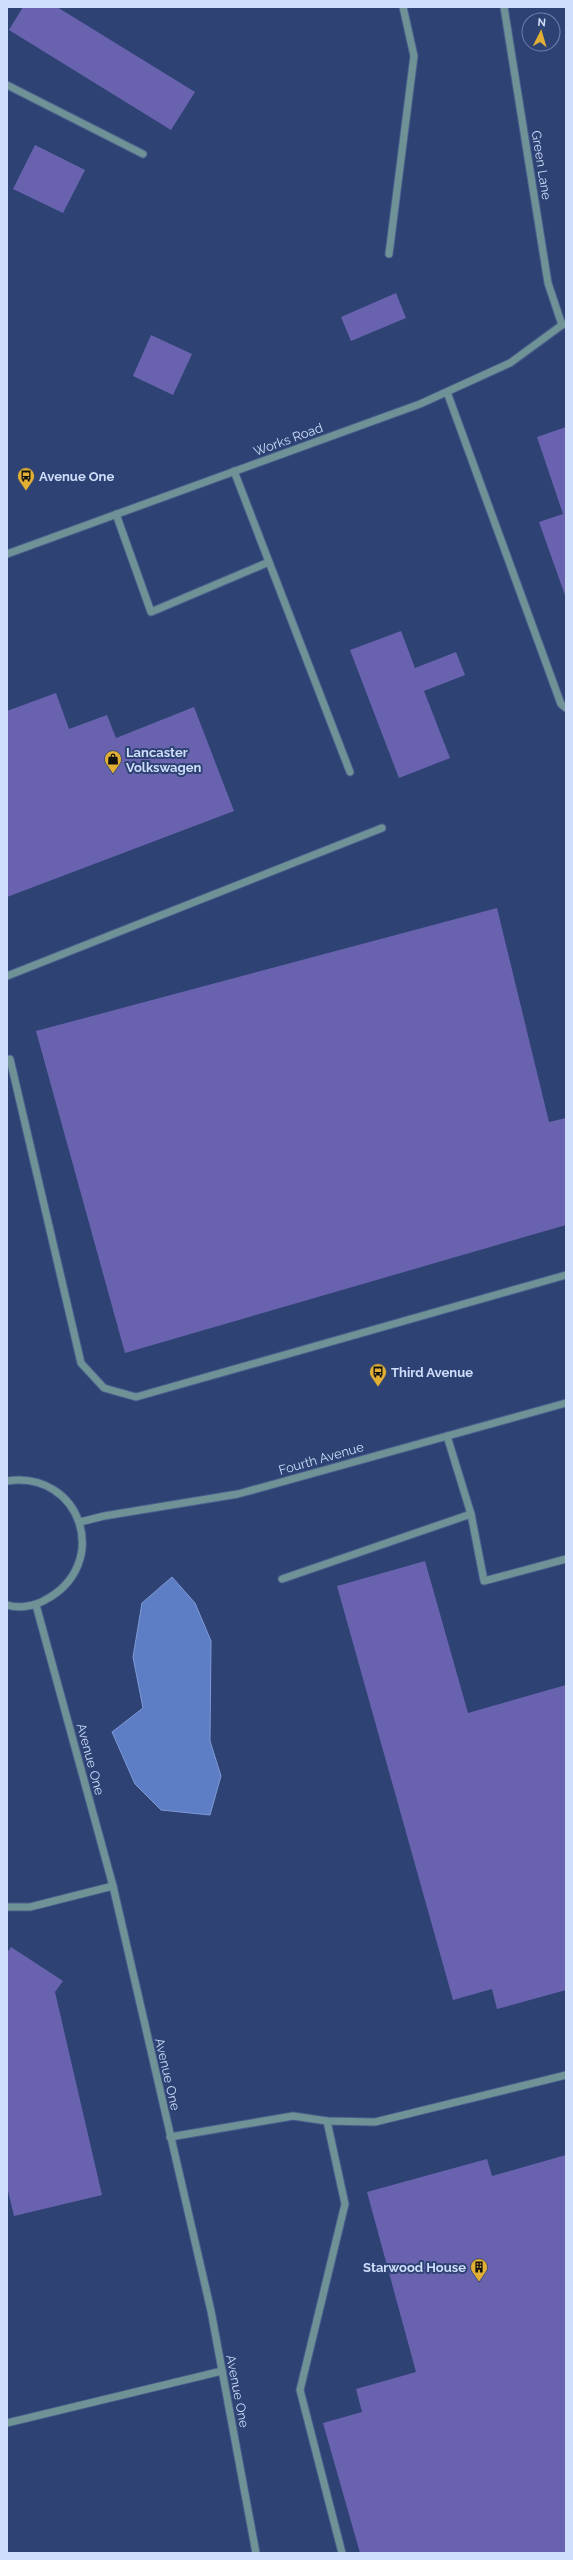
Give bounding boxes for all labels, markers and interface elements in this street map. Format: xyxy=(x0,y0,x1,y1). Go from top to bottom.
north arrow xyxy=(521,12,561,52)
text: N xyxy=(537,16,547,29)
street label: Green Lane xyxy=(529,129,554,201)
street label: Works Road xyxy=(251,420,325,459)
bus stop icon: Avenue One xyxy=(16,466,36,491)
place label: Avenue One xyxy=(39,469,114,484)
place label: Lancaster Volkswagen xyxy=(126,745,202,775)
shop icon: Lancaster Volkswagen xyxy=(103,749,123,774)
bus stop icon: Third Avenue xyxy=(368,1362,388,1387)
place label: Third Avenue xyxy=(391,1365,473,1380)
street label: Fourth Avenue xyxy=(277,1439,366,1478)
street label: Avenue One xyxy=(74,1722,107,1797)
street label: Avenue One xyxy=(152,2036,183,2112)
building icon: Starwood House xyxy=(469,2257,489,2282)
place label: Starwood House xyxy=(363,2260,466,2275)
street label: Avenue One xyxy=(223,2353,252,2429)

